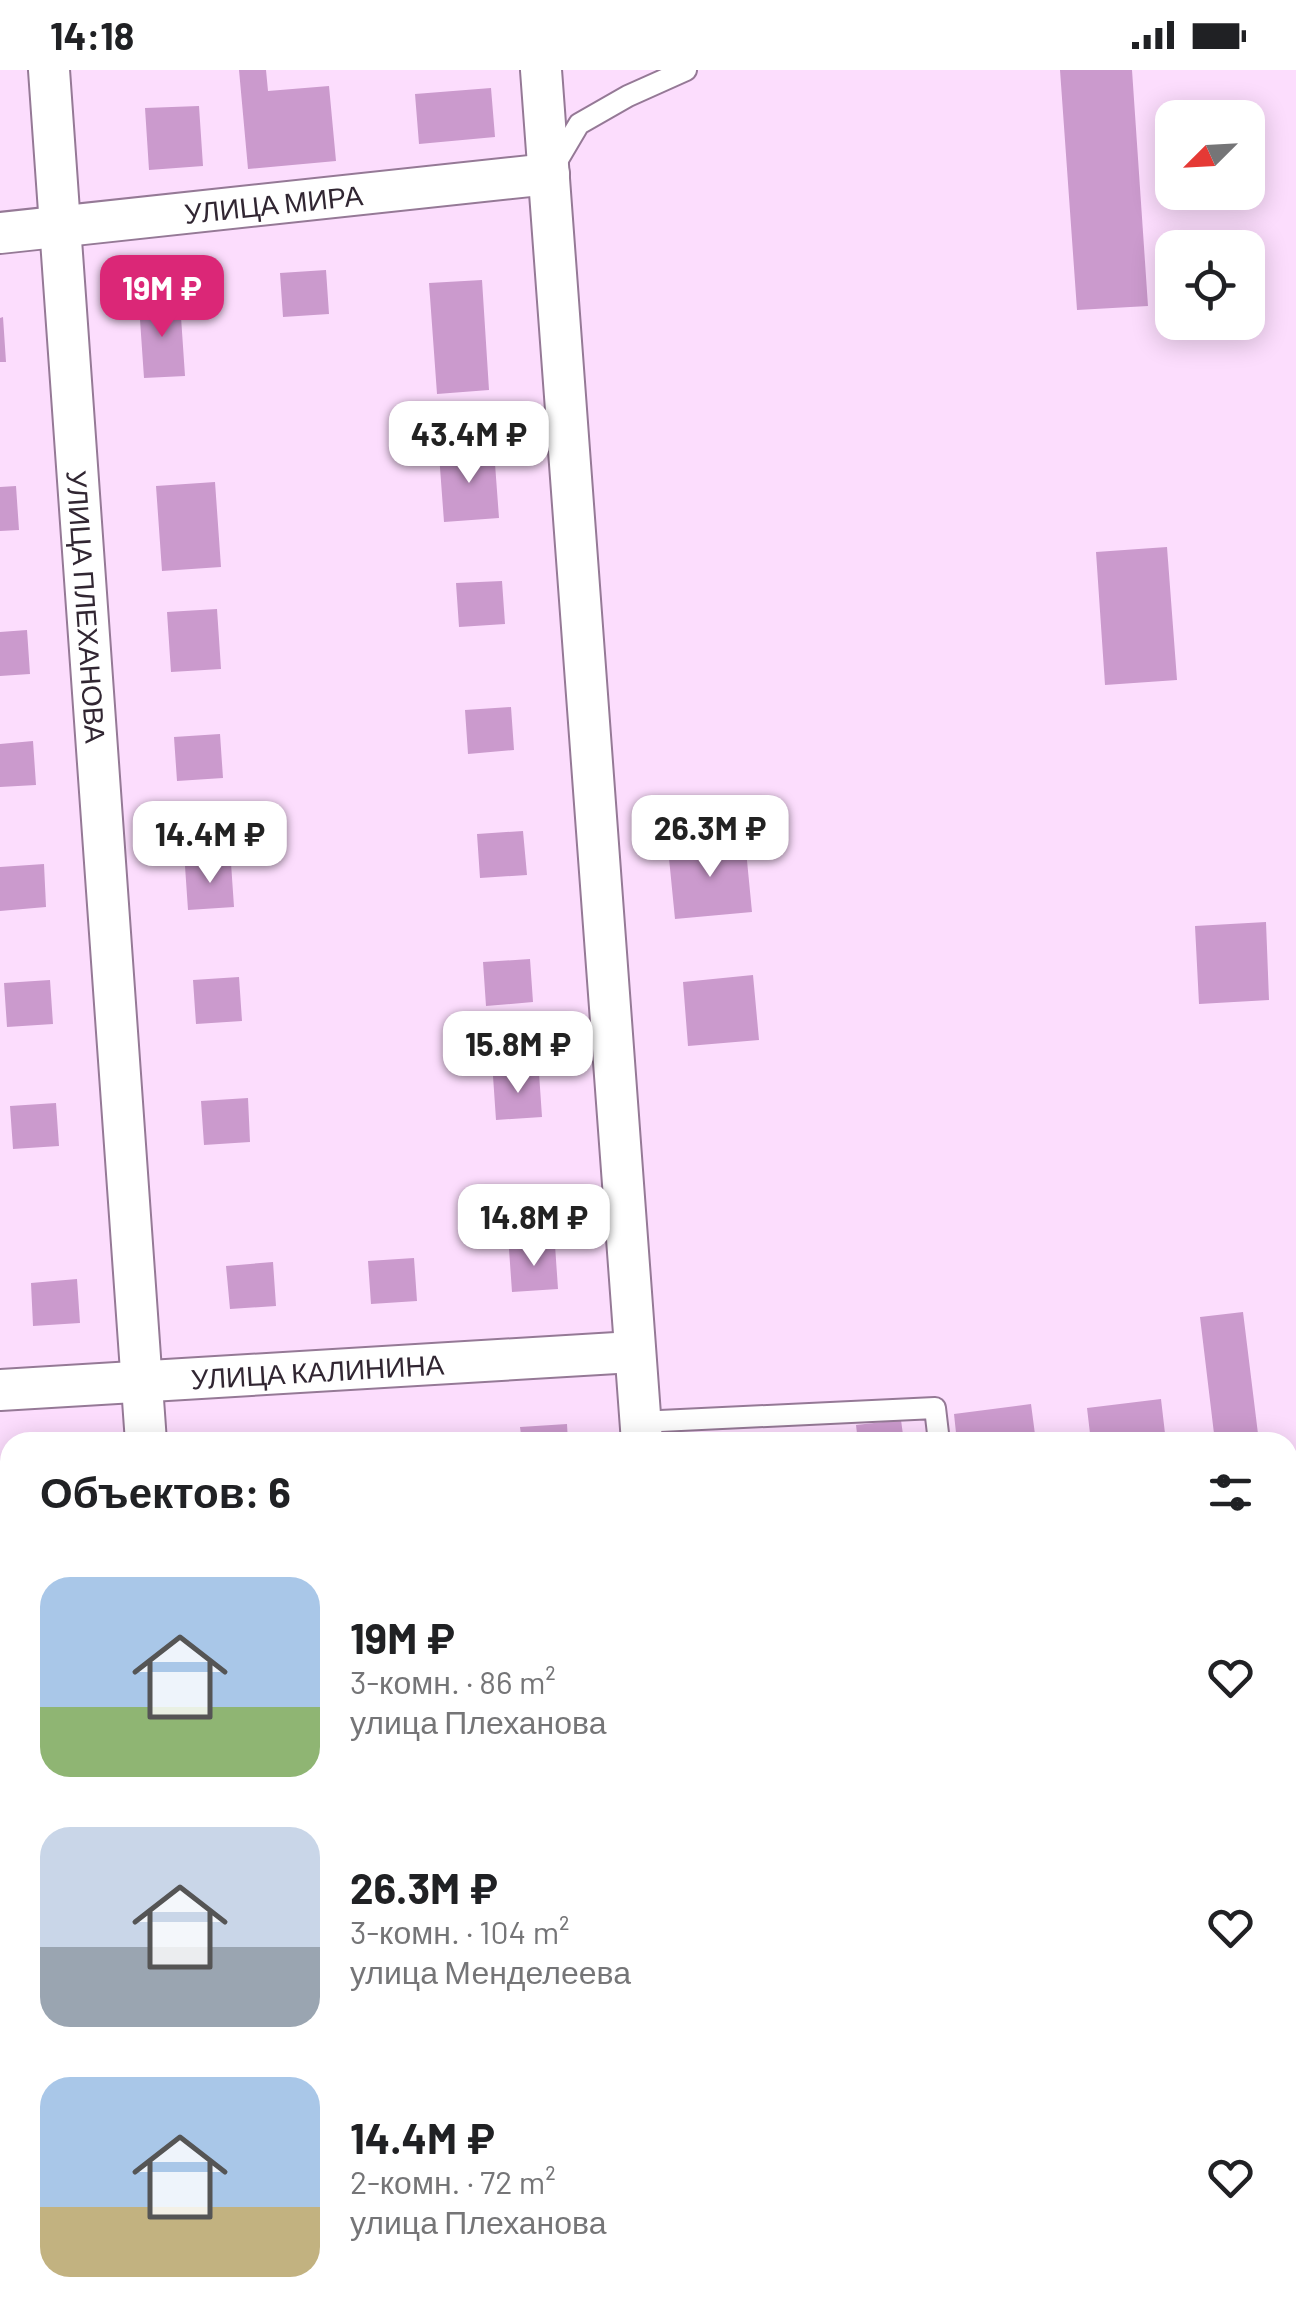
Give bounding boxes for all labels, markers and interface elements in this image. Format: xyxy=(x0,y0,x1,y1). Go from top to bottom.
text: 14:18 xyxy=(50,12,134,58)
north arrow xyxy=(1155,100,1265,210)
map controls xyxy=(1155,100,1265,340)
street label: УЛИЦА МИРА xyxy=(182,177,365,230)
button: locate xyxy=(1155,230,1265,340)
pin: 19M ₽ xyxy=(92,255,232,340)
text: 19M ₽ xyxy=(122,268,202,306)
pin: 43.4M ₽ xyxy=(377,401,561,486)
text: 43.4M ₽ xyxy=(411,414,527,452)
street label: УЛИЦА ПЛЕХАНОВА xyxy=(60,469,114,745)
pin: 26.3M ₽ xyxy=(618,795,802,880)
pin: 14.4M ₽ xyxy=(118,801,302,886)
text: 26.3M ₽ xyxy=(654,808,766,846)
text: 14.4M ₽ xyxy=(155,814,265,852)
pin: 15.8M ₽ xyxy=(426,1011,610,1096)
text: 15.8M ₽ xyxy=(465,1024,571,1062)
pin: 14.8M ₽ xyxy=(442,1184,626,1269)
text: 14.8M ₽ xyxy=(480,1197,588,1235)
street label: УЛИЦА КАЛИНИНА xyxy=(190,1346,445,1396)
icon: filters xyxy=(1203,1465,1258,1520)
text: Объектов: 6 xyxy=(40,1466,291,1516)
text: 19M ₽ xyxy=(350,1612,455,1662)
icon: home xyxy=(120,1617,240,1737)
icon: heart xyxy=(1203,1650,1258,1705)
text: 3-комн. · 86 m² xyxy=(350,1662,556,1700)
text: улица Плеханова xyxy=(350,1702,606,1740)
text: 26.3M ₽ xyxy=(350,1862,498,1912)
icon: home xyxy=(120,1867,240,1987)
icon: heart xyxy=(1203,1900,1258,1955)
text: 3-комн. · 104 m² xyxy=(350,1912,570,1950)
text: улица Менделеева xyxy=(350,1952,631,1990)
text: 14.4M ₽ xyxy=(350,2112,495,2162)
icon: home xyxy=(120,2117,240,2237)
icon: heart xyxy=(1203,2150,1258,2205)
text: 2-комн. · 72 m² xyxy=(350,2162,556,2200)
text: улица Плеханова xyxy=(350,2202,606,2240)

